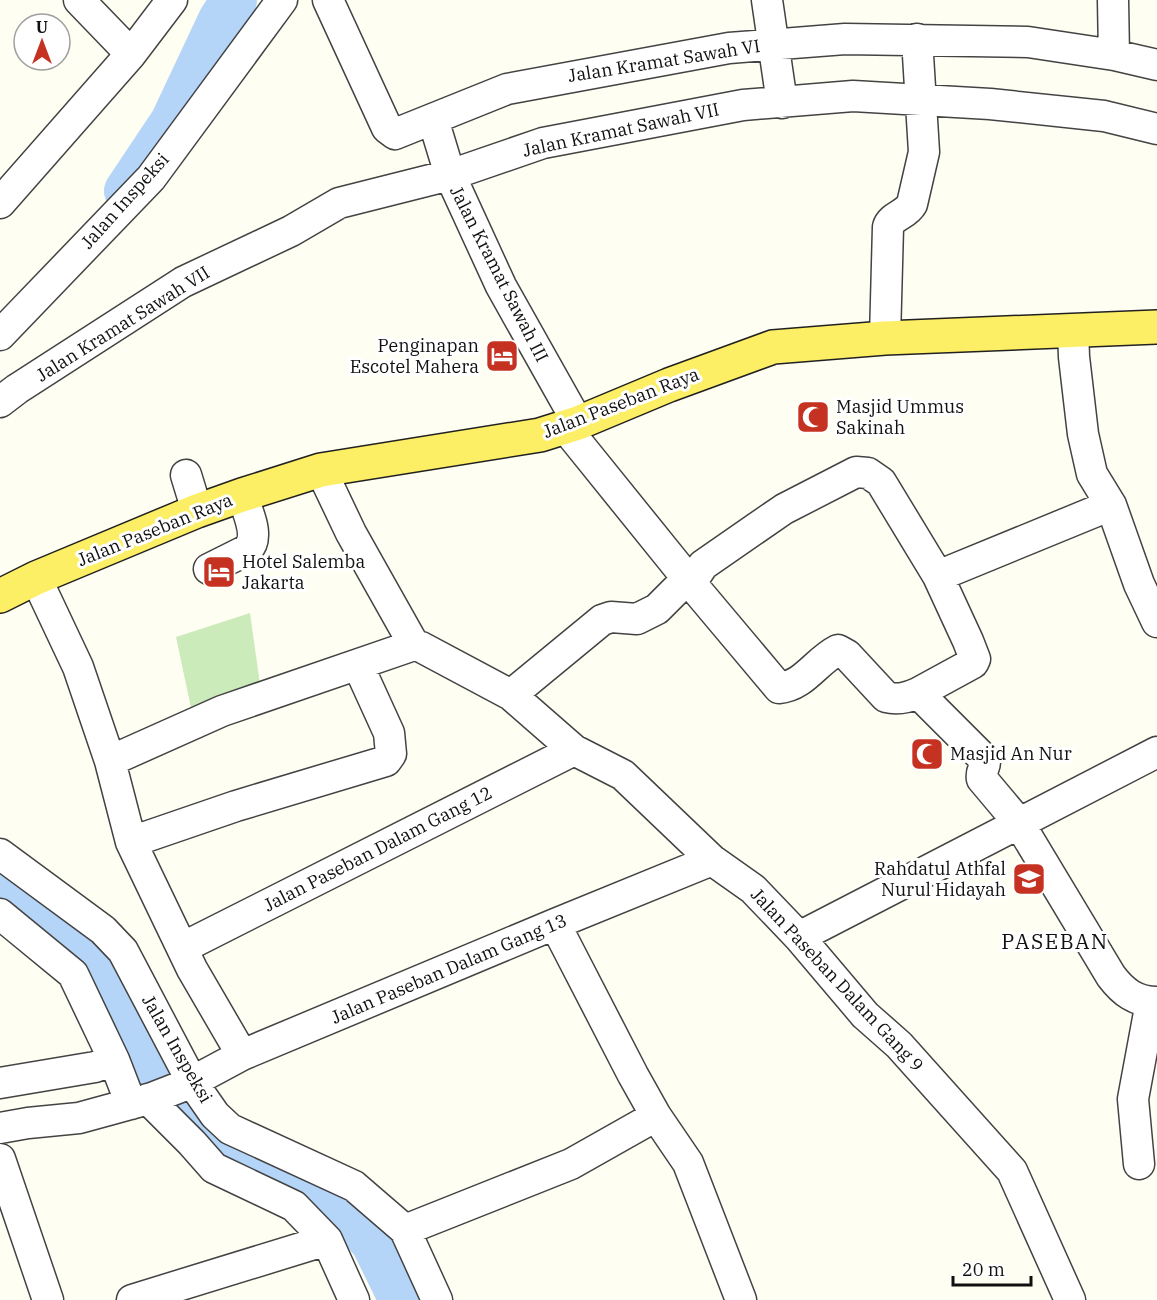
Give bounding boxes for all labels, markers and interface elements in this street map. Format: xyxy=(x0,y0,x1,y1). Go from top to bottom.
north arrow xyxy=(12,12,72,72)
text: U xyxy=(36,17,48,37)
street label: Jalan Kramat Sawah VI xyxy=(566,34,762,87)
street label: Jalan Kramat Sawah VII xyxy=(521,97,721,162)
street label: Jalan Inspeksi xyxy=(76,148,174,253)
street label: Jalan Kramat Sawah III xyxy=(445,182,554,366)
street label: Jalan Kramat Sawah VII xyxy=(32,261,214,386)
place label: Penginapan Escotel Mahera xyxy=(350,334,479,378)
hotel icon: Penginapan Escotel Mahera xyxy=(484,338,520,374)
street label: Jalan Paseban Raya xyxy=(539,362,702,443)
place label: Masjid Ummus Sakinah xyxy=(836,395,964,439)
mosque icon: Masjid Ummus Sakinah xyxy=(795,399,831,435)
street label: Jalan Paseban Raya xyxy=(74,488,236,571)
place label: Hotel Salemba Jakarta xyxy=(242,550,365,594)
hotel icon: Hotel Salemba Jakarta xyxy=(201,554,237,590)
mosque icon: Masjid An Nur xyxy=(909,736,945,772)
place label: Masjid An Nur xyxy=(950,742,1072,765)
street label: Jalan Paseban Dalam Gang 12 xyxy=(260,781,496,916)
place label: Rahdatul Athfal Nurul Hidayah xyxy=(874,857,1006,901)
school or university icon: Rahdatul Athfal Nurul Hidayah xyxy=(1011,861,1047,897)
street label: Jalan Paseban Dalam Gang 9 xyxy=(746,883,929,1076)
street label: Jalan Paseban Dalam Gang 13 xyxy=(328,908,570,1029)
district label: PASEBAN xyxy=(1001,927,1109,955)
street label: Jalan Inspeksi xyxy=(137,991,218,1107)
scale bar xyxy=(953,1249,1031,1287)
text: 20 m xyxy=(962,1258,1005,1281)

